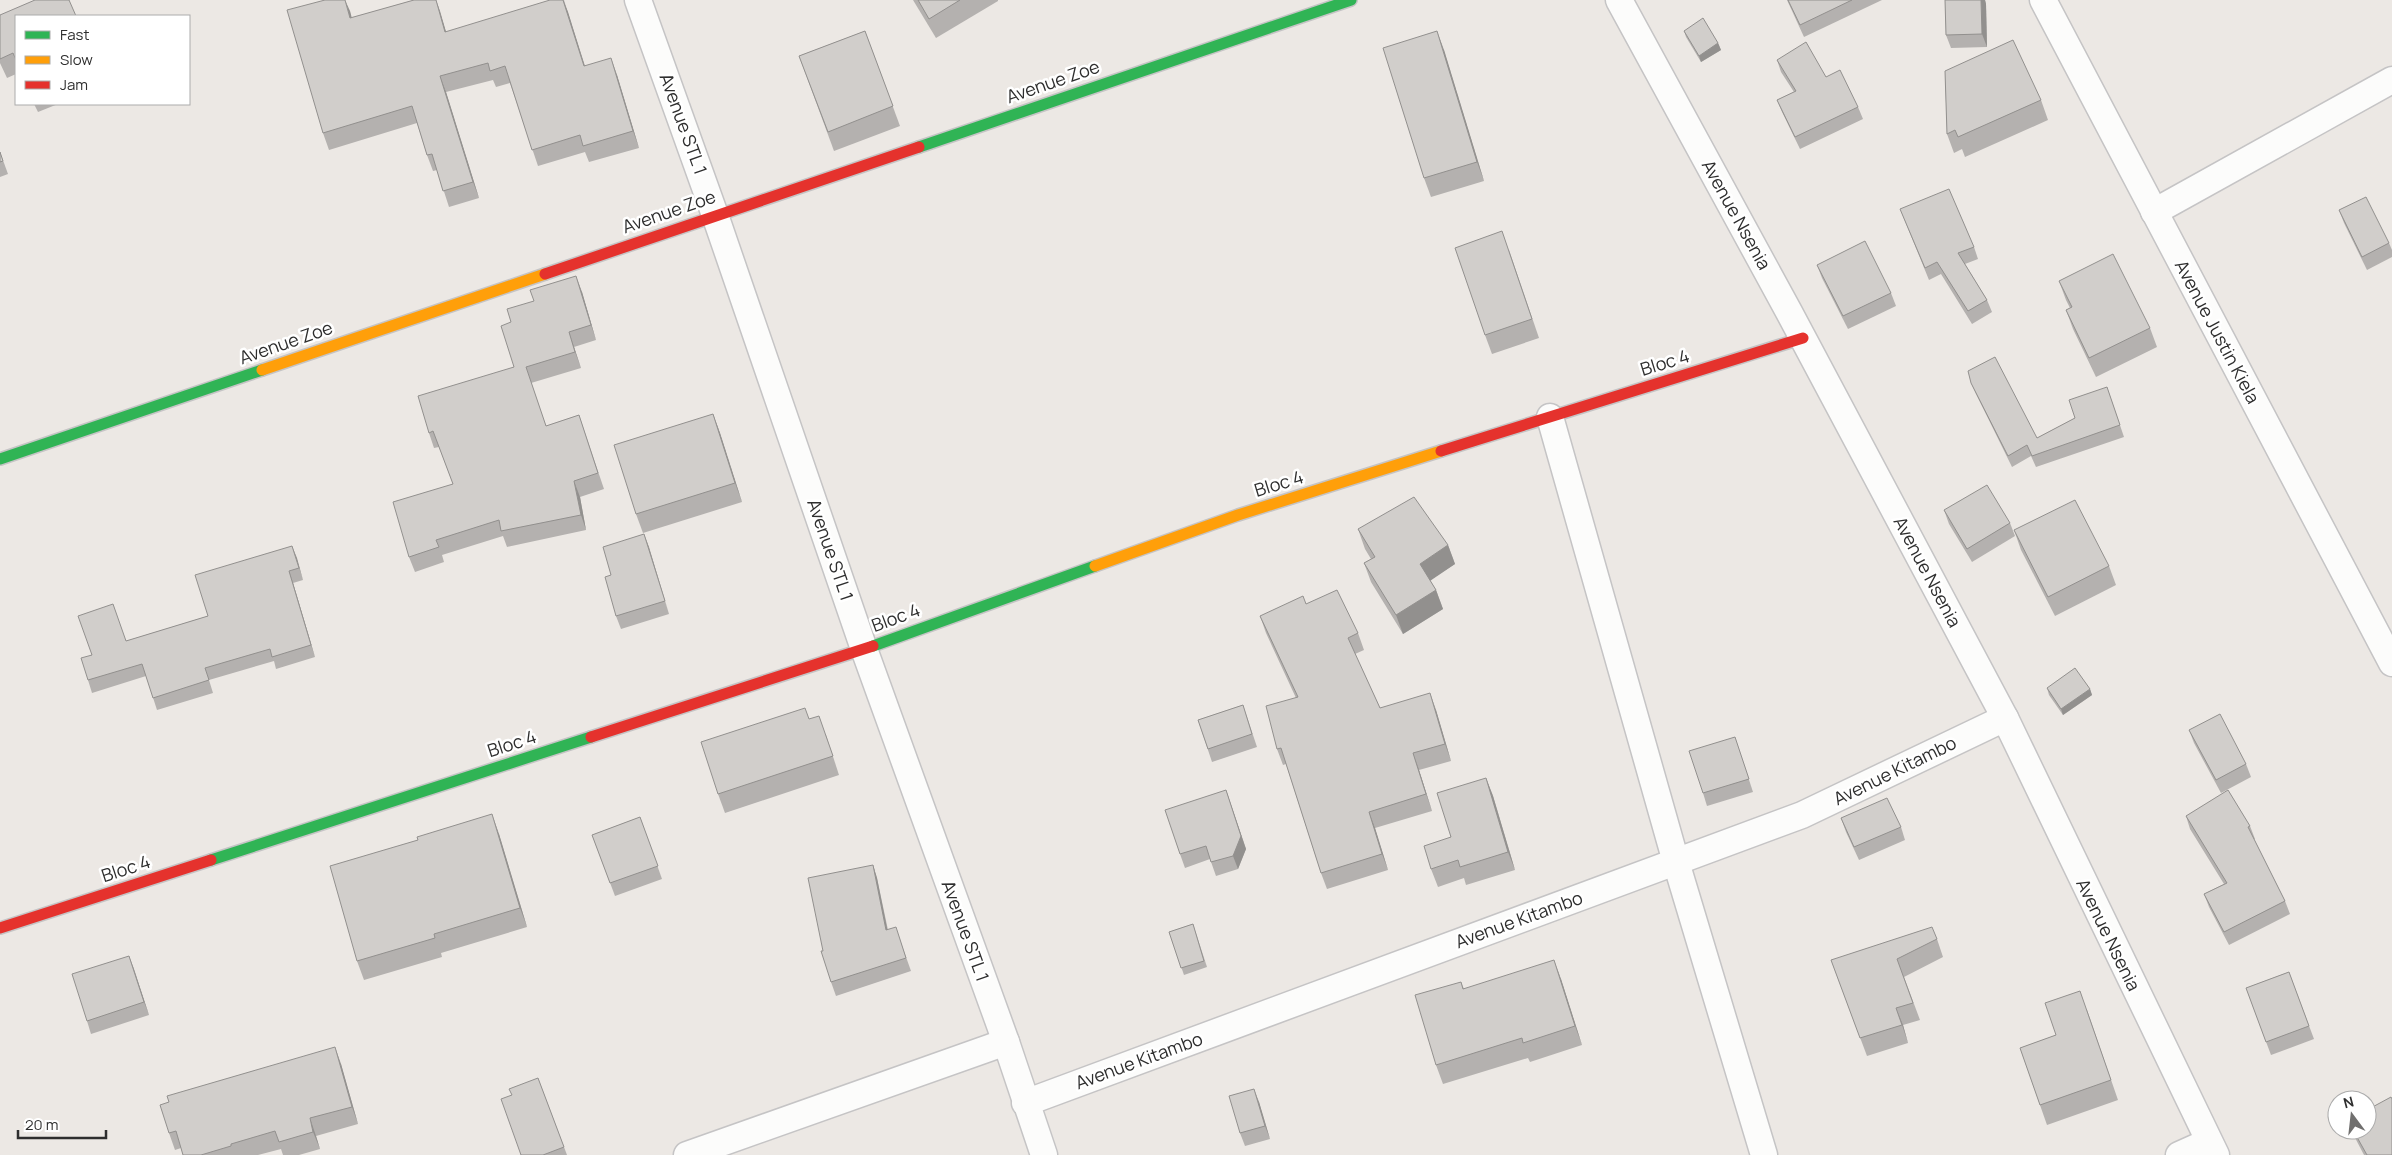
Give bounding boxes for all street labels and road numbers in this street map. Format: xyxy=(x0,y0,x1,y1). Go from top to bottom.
street label: Avenue Zoe xyxy=(1003,54,1103,108)
street label: Avenue STL 1 xyxy=(655,70,713,178)
street label: Avenue Nsenia xyxy=(1697,155,1777,274)
street label: Avenue Zoe xyxy=(619,184,719,238)
street label: Avenue Justin Kiela xyxy=(2170,256,2266,407)
street label: Avenue Zoe xyxy=(236,315,336,369)
street label: Bloc 4 xyxy=(1637,343,1692,381)
street label: Bloc 4 xyxy=(1251,464,1306,502)
street label: Avenue STL 1 xyxy=(802,496,860,604)
street label: Avenue Nsenia xyxy=(1889,512,1967,631)
street label: Bloc 4 xyxy=(868,597,923,637)
street label: Bloc 4 xyxy=(484,724,539,762)
street label: Avenue Kitambo xyxy=(1829,730,1960,810)
street label: Bloc 4 xyxy=(98,849,153,887)
street label: Avenue Nsenia xyxy=(2071,874,2146,995)
street label: Avenue STL 1 xyxy=(937,877,995,985)
street label: Avenue Kitambo xyxy=(1452,885,1586,953)
street label: Avenue Kitambo xyxy=(1072,1026,1206,1094)

